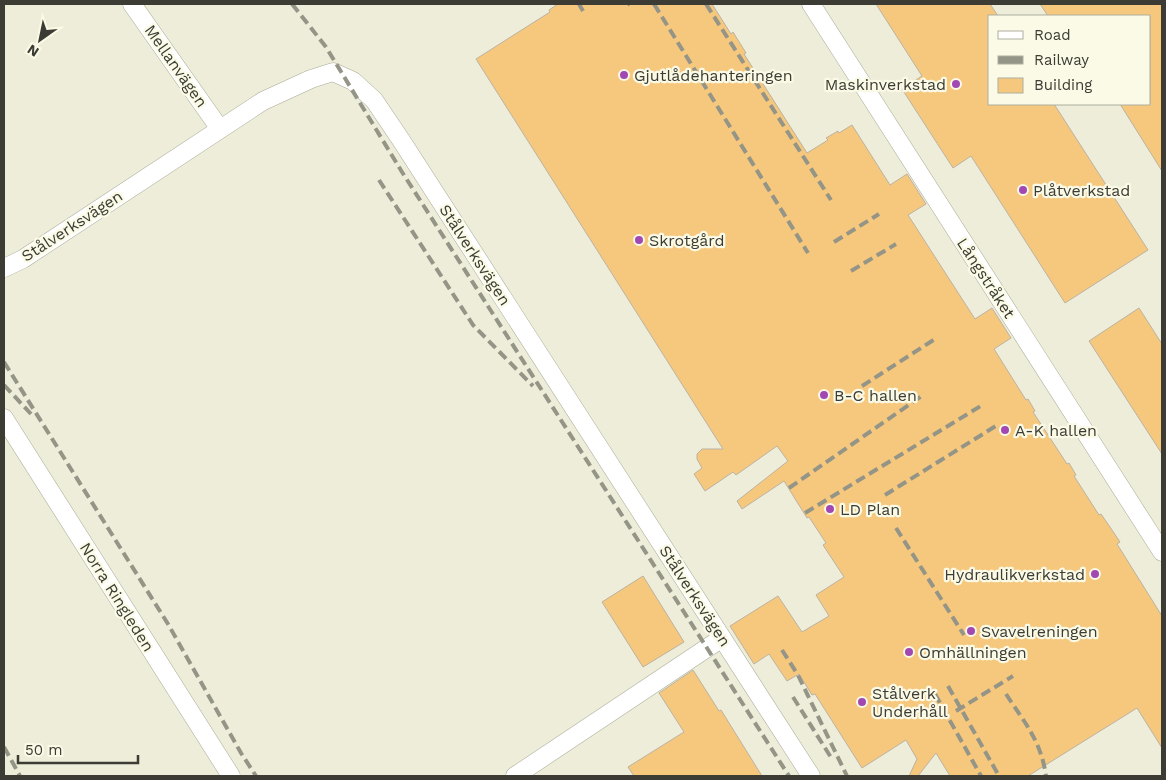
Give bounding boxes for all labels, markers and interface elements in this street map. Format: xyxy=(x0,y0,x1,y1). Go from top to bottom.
north arrow xyxy=(15,15,65,65)
legend xyxy=(988,15,1151,105)
street label: Mellanvägen xyxy=(141,21,211,111)
text: Road xyxy=(1034,26,1071,44)
text: N xyxy=(24,41,42,60)
text: Railway xyxy=(1034,51,1089,69)
place label: Gjutlådehanteringen xyxy=(634,66,793,85)
marker: Gjutlådehanteringen xyxy=(618,69,630,81)
place label: Maskinverkstad xyxy=(825,75,946,94)
text: Building xyxy=(1034,76,1092,94)
marker: Maskinverkstad xyxy=(950,78,962,90)
place label: Plåtverkstad xyxy=(1033,181,1130,200)
marker: Plåtverkstad xyxy=(1017,184,1029,196)
street label: Stålverksvägen xyxy=(18,186,126,266)
street label: Stålverksvägen xyxy=(435,201,515,309)
place label: Skrotgård xyxy=(649,231,725,250)
marker: Skrotgård xyxy=(633,234,645,246)
street label: Långstråket xyxy=(953,234,1019,322)
place label: B-C hallen xyxy=(834,386,917,405)
marker: B-C hallen xyxy=(818,389,830,401)
place label: A-K hallen xyxy=(1015,421,1097,440)
marker: A-K hallen xyxy=(999,424,1011,436)
place label: LD Plan xyxy=(840,500,900,519)
marker: LD Plan xyxy=(824,503,836,515)
street label: Norra Ringleden xyxy=(76,539,158,655)
street label: Stålverksvägen xyxy=(655,542,735,650)
place label: Hydraulikverkstad xyxy=(944,565,1085,584)
marker: Hydraulikverkstad xyxy=(1089,568,1101,580)
place label: Svavelreningen xyxy=(981,622,1098,641)
marker: Svavelreningen xyxy=(965,625,977,637)
place label: Omhällningen xyxy=(919,643,1027,662)
marker: Omhällningen xyxy=(903,646,915,658)
place label: Stålverk Underhåll xyxy=(872,684,948,721)
marker: Stålverk Underhåll xyxy=(856,696,868,708)
scale bar xyxy=(18,732,138,764)
text: 50 m xyxy=(25,741,62,759)

